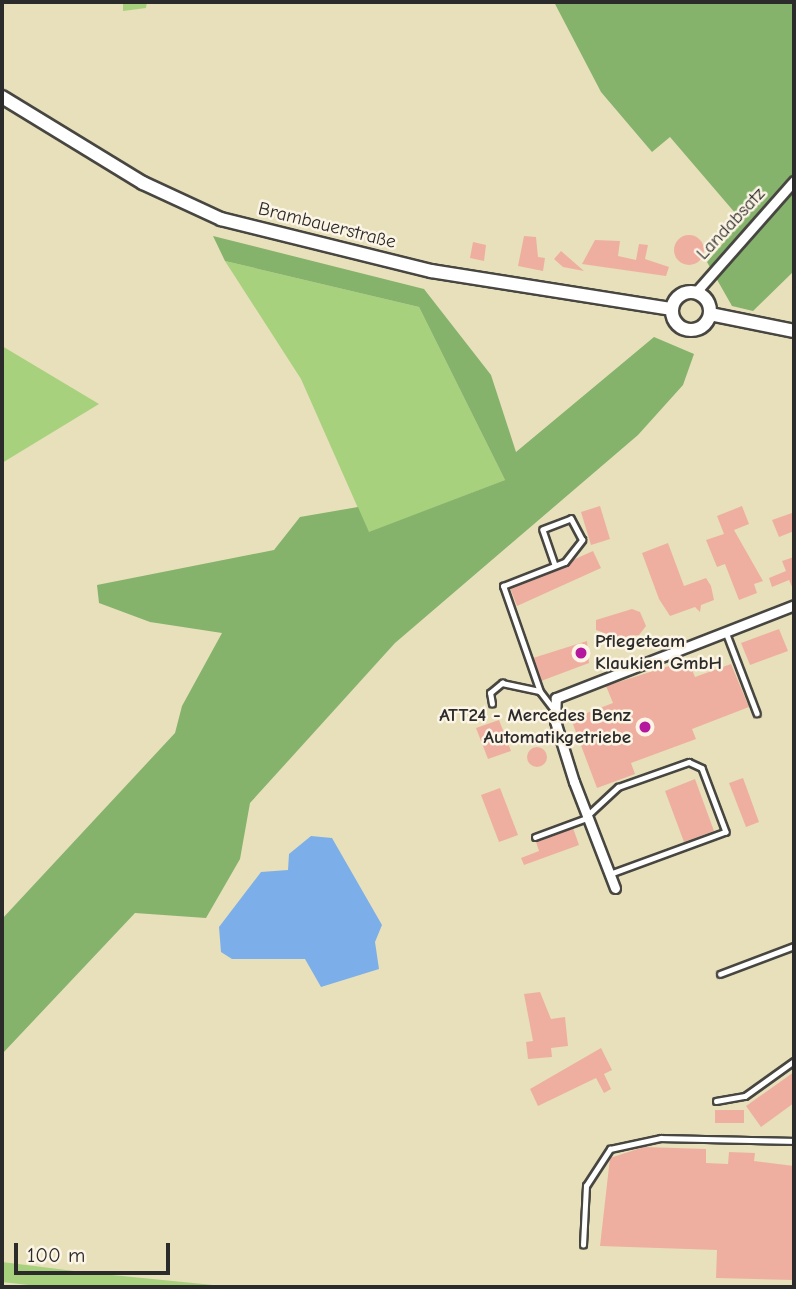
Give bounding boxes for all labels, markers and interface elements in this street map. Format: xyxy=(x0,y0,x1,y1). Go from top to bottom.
street label: Landabsatz xyxy=(692,183,770,265)
street label: Brambauerstraße xyxy=(256,198,398,254)
place label: Pflegeteam Klaukien GmbH xyxy=(595,631,722,675)
marker: Pflegeteam Klaukien GmbH xyxy=(573,645,589,661)
place label: ATT24 - Mercedes Benz Automatikgetriebe xyxy=(439,705,631,749)
marker: ATT24 - Mercedes Benz Automatikgetriebe xyxy=(637,719,653,735)
scale bar xyxy=(18,1230,173,1274)
text: 100 m xyxy=(27,1243,85,1267)

